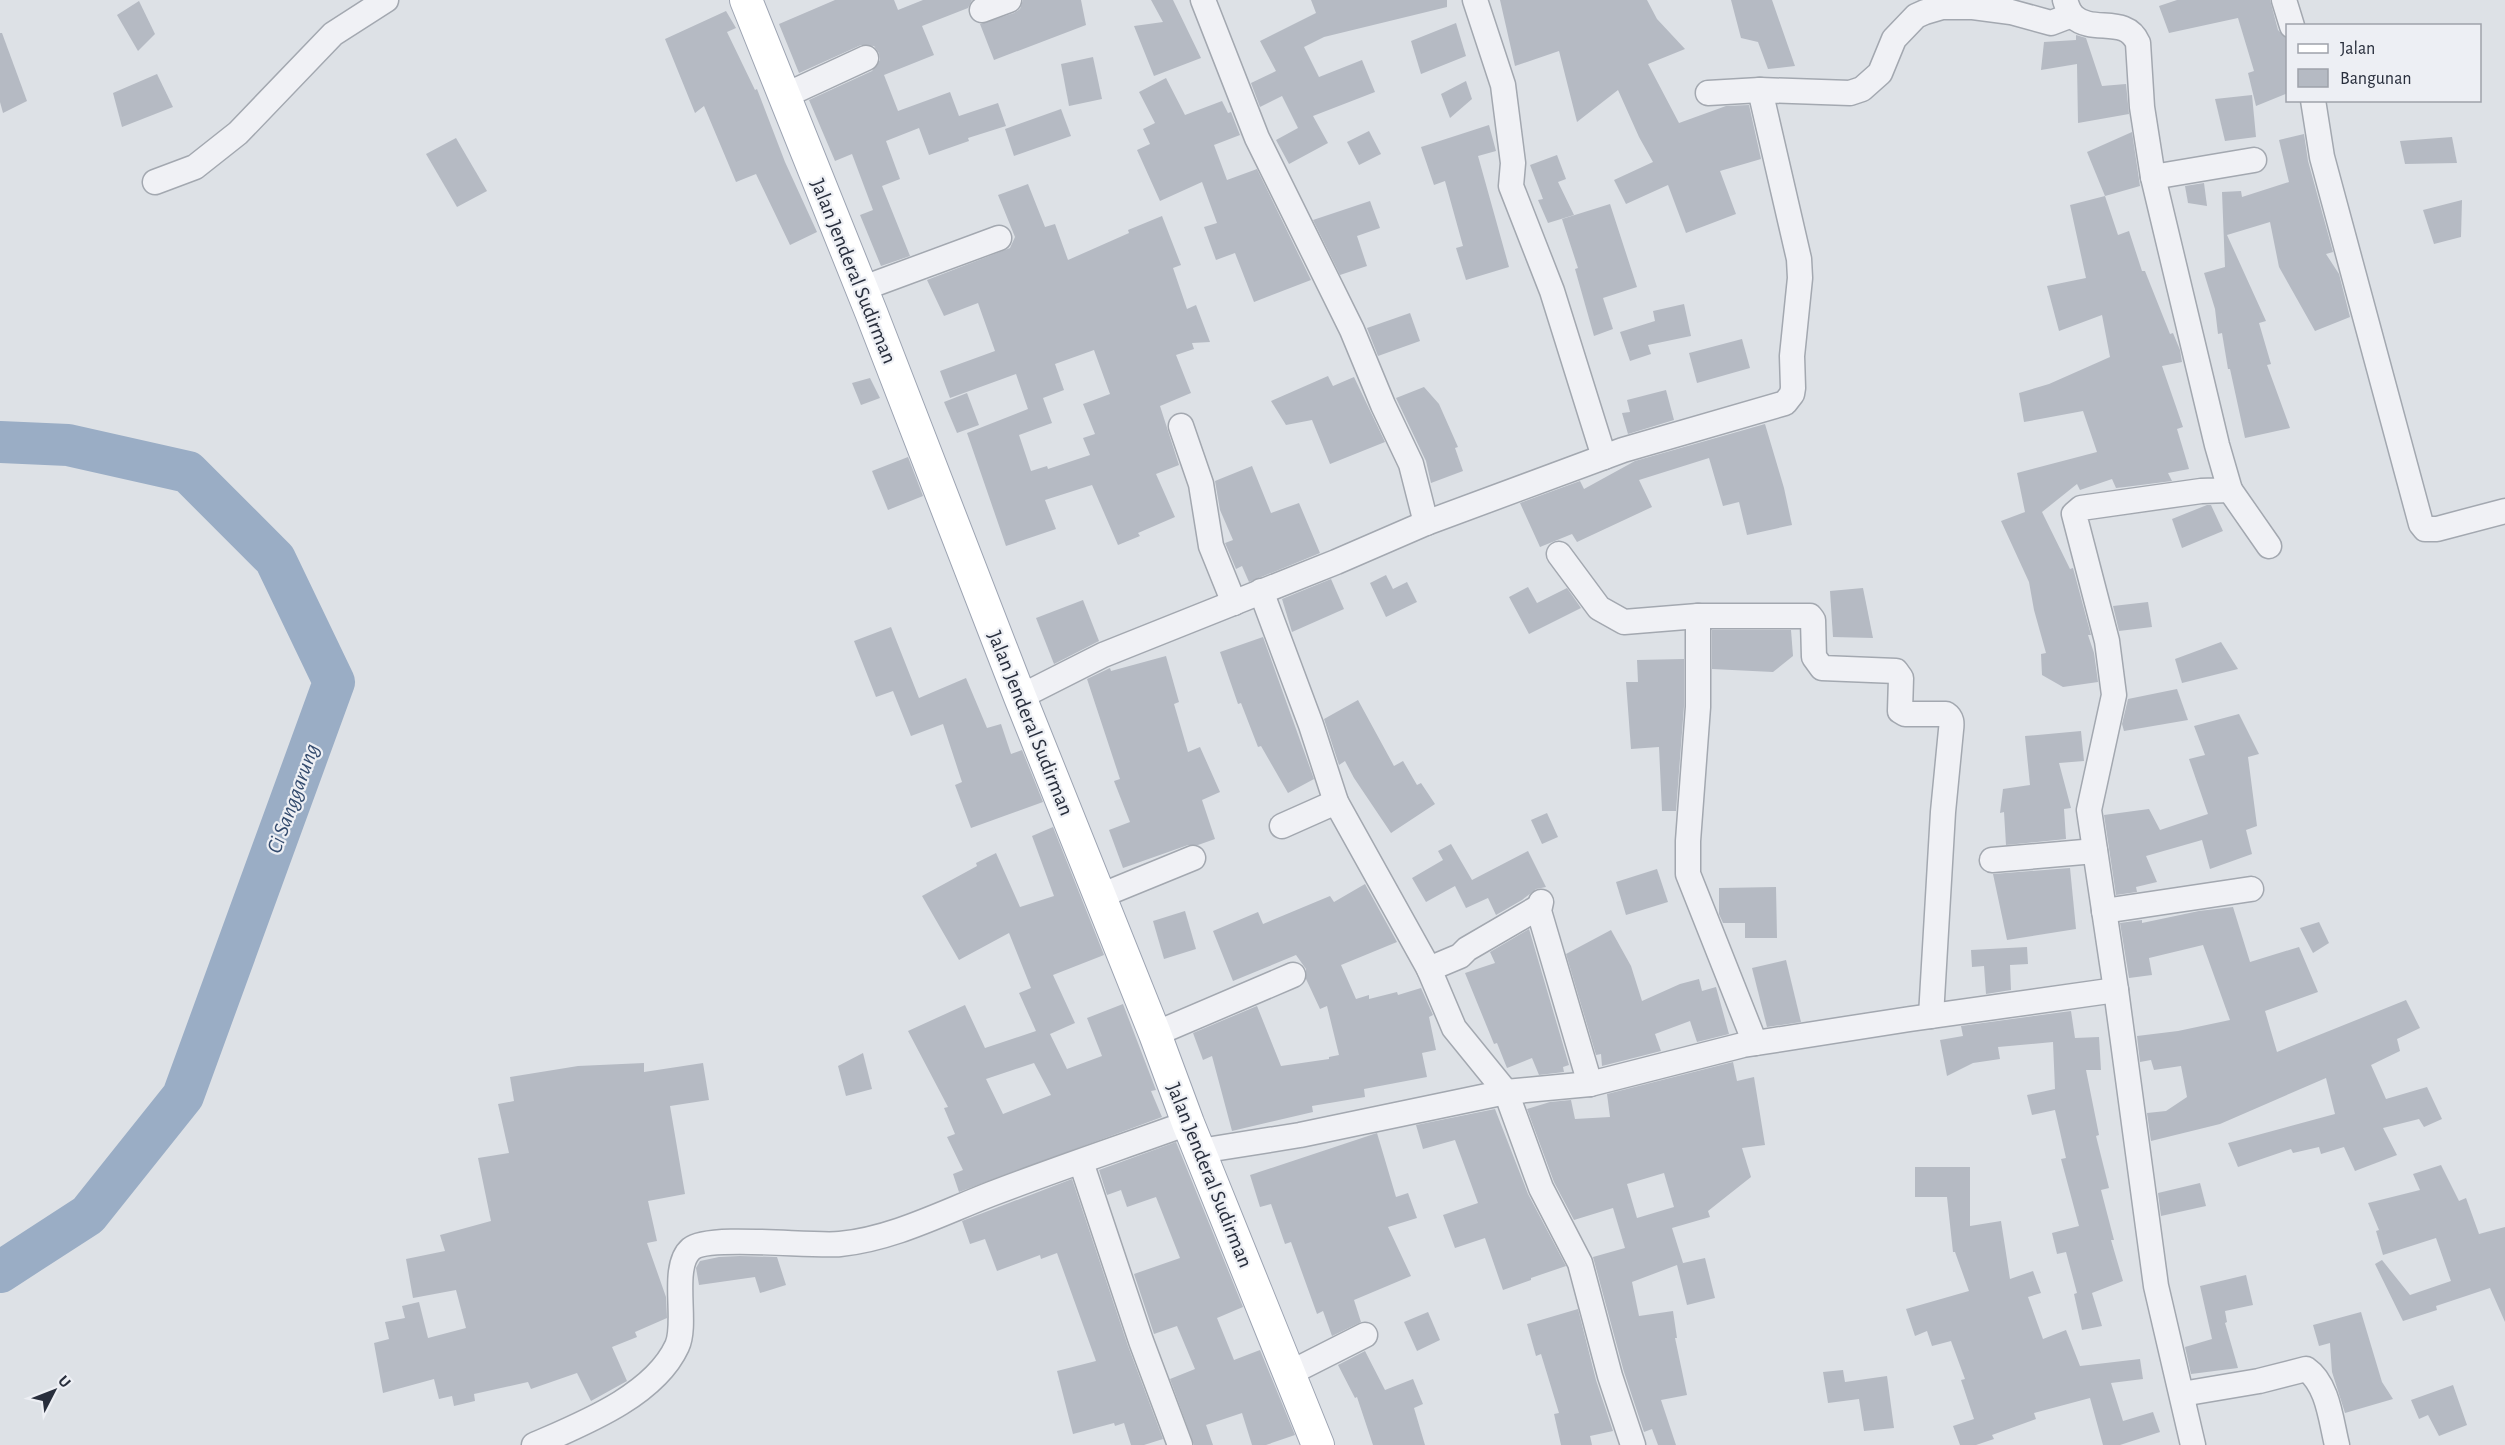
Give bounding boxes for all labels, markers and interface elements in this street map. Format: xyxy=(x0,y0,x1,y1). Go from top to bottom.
legend xyxy=(2286,24,2481,102)
text: Jalan xyxy=(2340,40,2375,58)
text: Bangunan xyxy=(2340,70,2412,88)
street label: Jalan Jenderal Sudirman xyxy=(807,176,900,367)
street label: Jalan Jenderal Sudirman xyxy=(984,628,1077,819)
water label: Ci Sanggarung xyxy=(263,741,323,856)
street label: Jalan Jenderal Sudirman xyxy=(1163,1080,1256,1271)
north arrow xyxy=(24,1361,84,1421)
text: U xyxy=(55,1372,74,1391)

